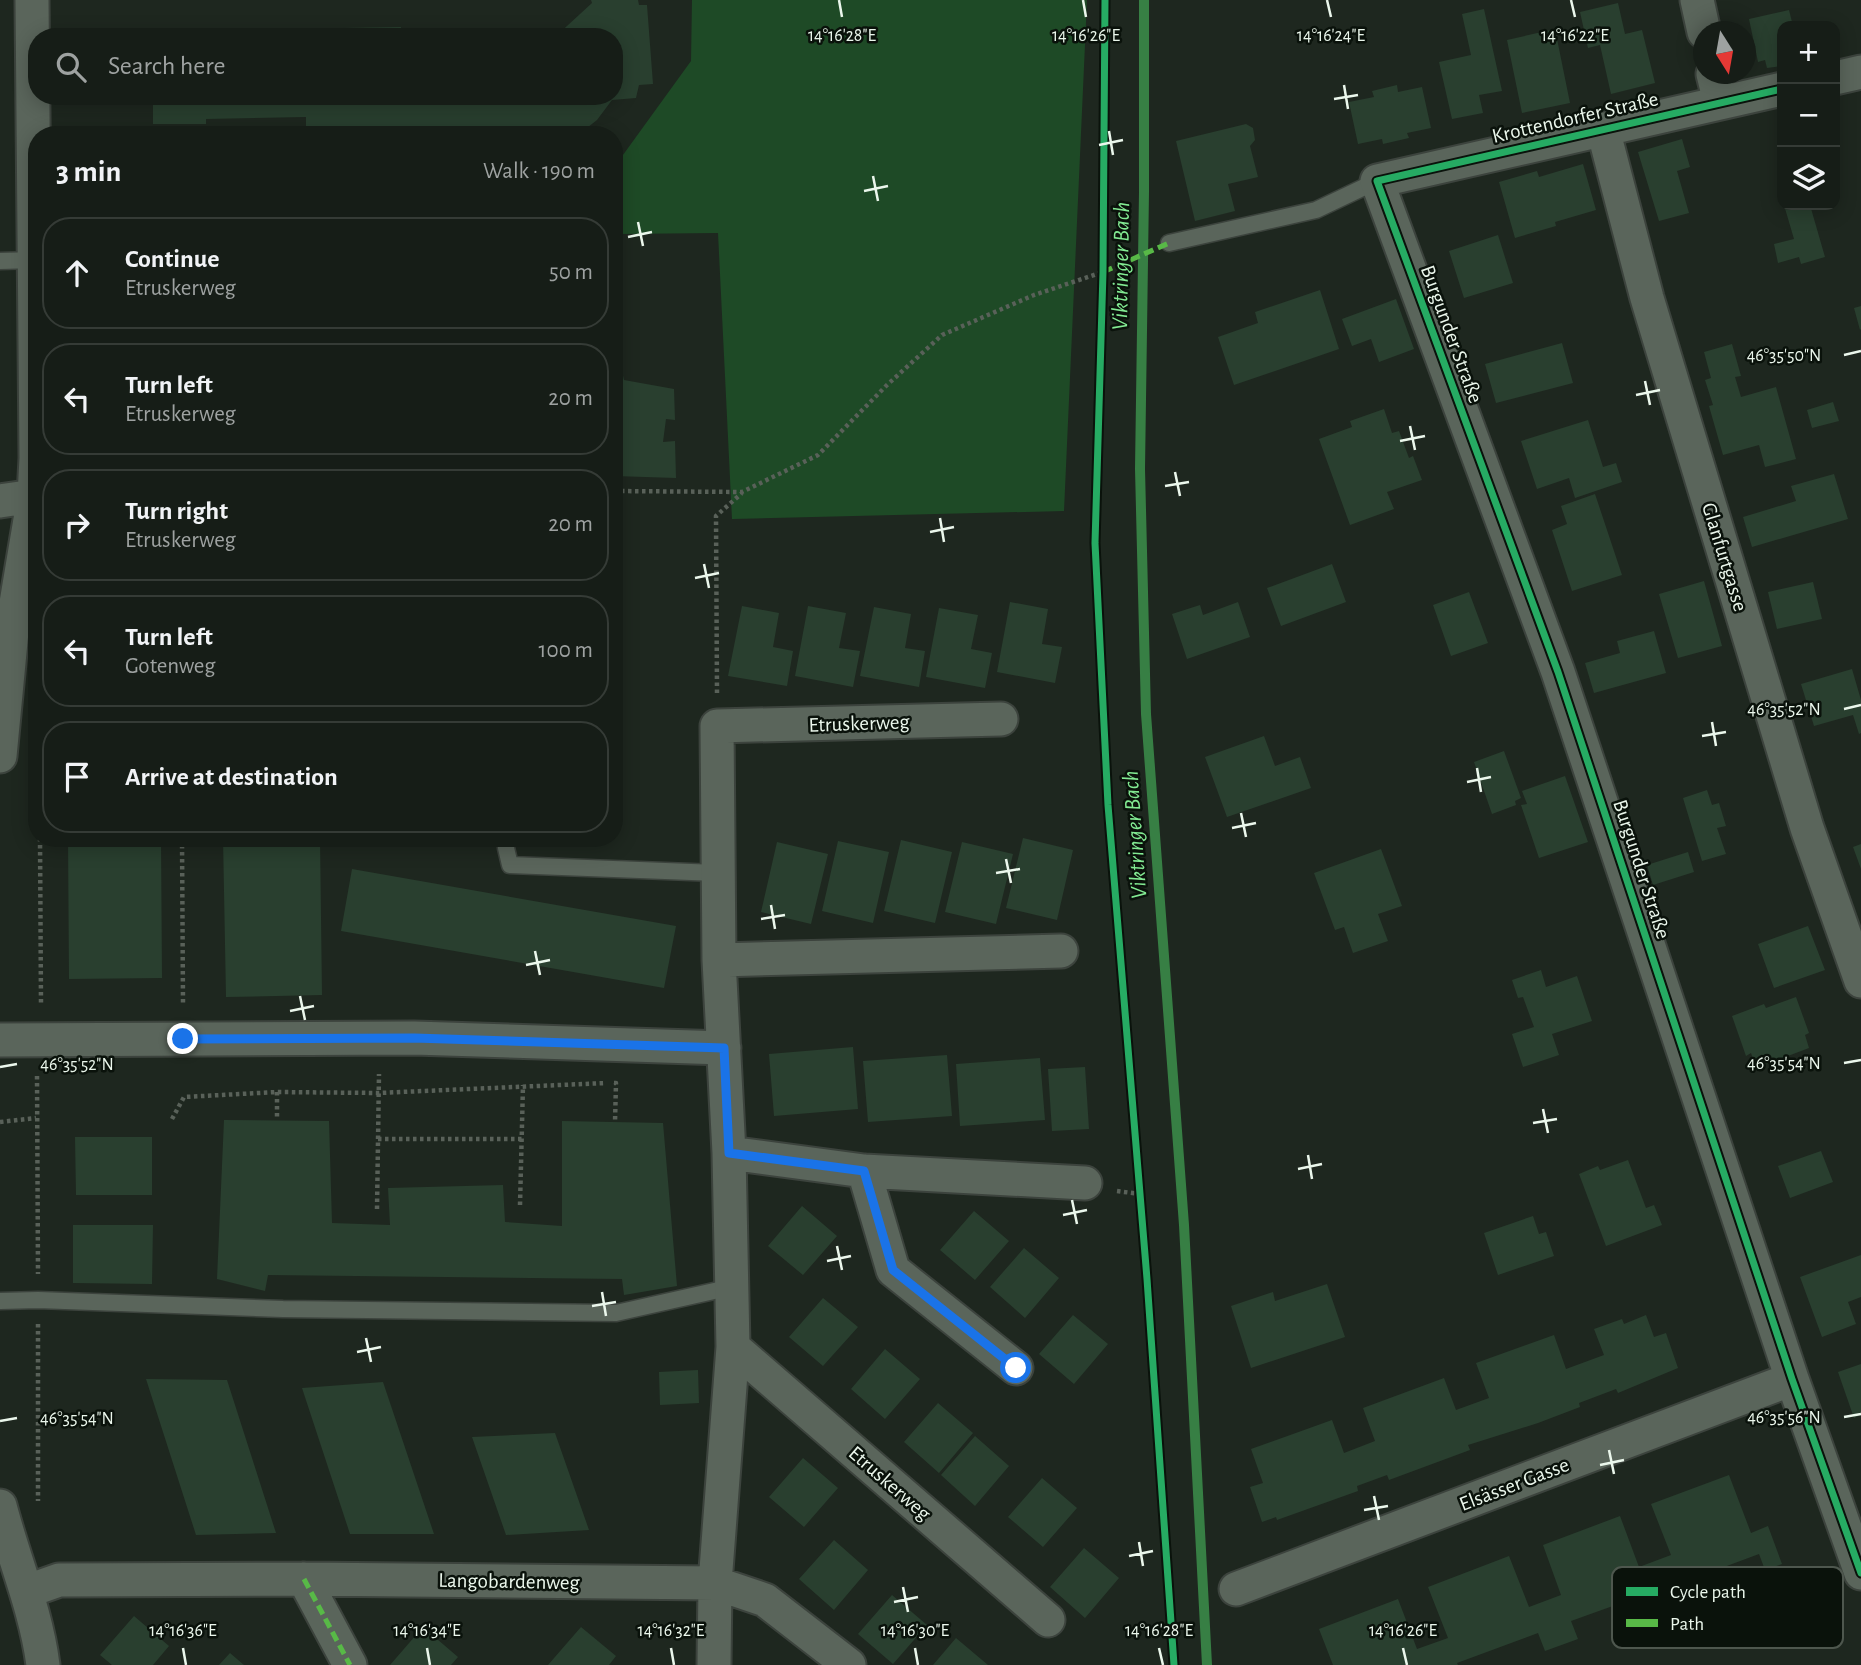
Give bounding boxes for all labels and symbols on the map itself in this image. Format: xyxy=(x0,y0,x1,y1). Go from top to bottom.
north arrow xyxy=(1693,21,1756,84)
text: 14°16'28"E xyxy=(808,27,876,45)
text: 14°16'26"E xyxy=(1052,27,1120,45)
text: 14°16'24"E xyxy=(1297,27,1365,45)
text: 14°16'22"E xyxy=(1541,27,1609,45)
street label: Krottendorfer Straße xyxy=(1490,88,1660,147)
water label: Viktringer Bach xyxy=(1109,202,1134,331)
street label: Burgunder Straße xyxy=(1417,262,1486,406)
text: 46°35'50"N xyxy=(1747,347,1821,365)
street label: Glanfurtgasse xyxy=(1698,500,1751,614)
text: 46°35'52"N xyxy=(1747,701,1821,719)
street label: Etruskerweg xyxy=(808,711,911,736)
water label: Viktringer Bach xyxy=(1120,770,1151,900)
street label: Burgunder Straße xyxy=(1609,797,1674,941)
route end xyxy=(167,1023,198,1054)
text: 46°35'54"N xyxy=(1747,1055,1821,1073)
text: 46°35'52"N xyxy=(40,1056,114,1074)
route start xyxy=(1000,1352,1031,1383)
text: 46°35'56"N xyxy=(1747,1409,1821,1427)
text: 46°35'54"N xyxy=(40,1410,114,1428)
street label: Etruskerweg xyxy=(845,1442,935,1525)
street label: Elsässer Gasse xyxy=(1456,1454,1572,1515)
legend xyxy=(1612,1567,1843,1648)
street label: Langobardenweg xyxy=(438,1570,581,1593)
text: Cycle path xyxy=(1670,1583,1746,1602)
text: Path xyxy=(1670,1615,1704,1634)
text: 14°16'36"E xyxy=(149,1622,217,1640)
text: 14°16'34"E xyxy=(393,1622,461,1640)
text: 14°16'32"E xyxy=(637,1622,705,1640)
text: 14°16'30"E xyxy=(881,1622,950,1640)
text: 14°16'28"E xyxy=(1125,1622,1193,1640)
text: 14°16'26"E xyxy=(1369,1622,1437,1640)

